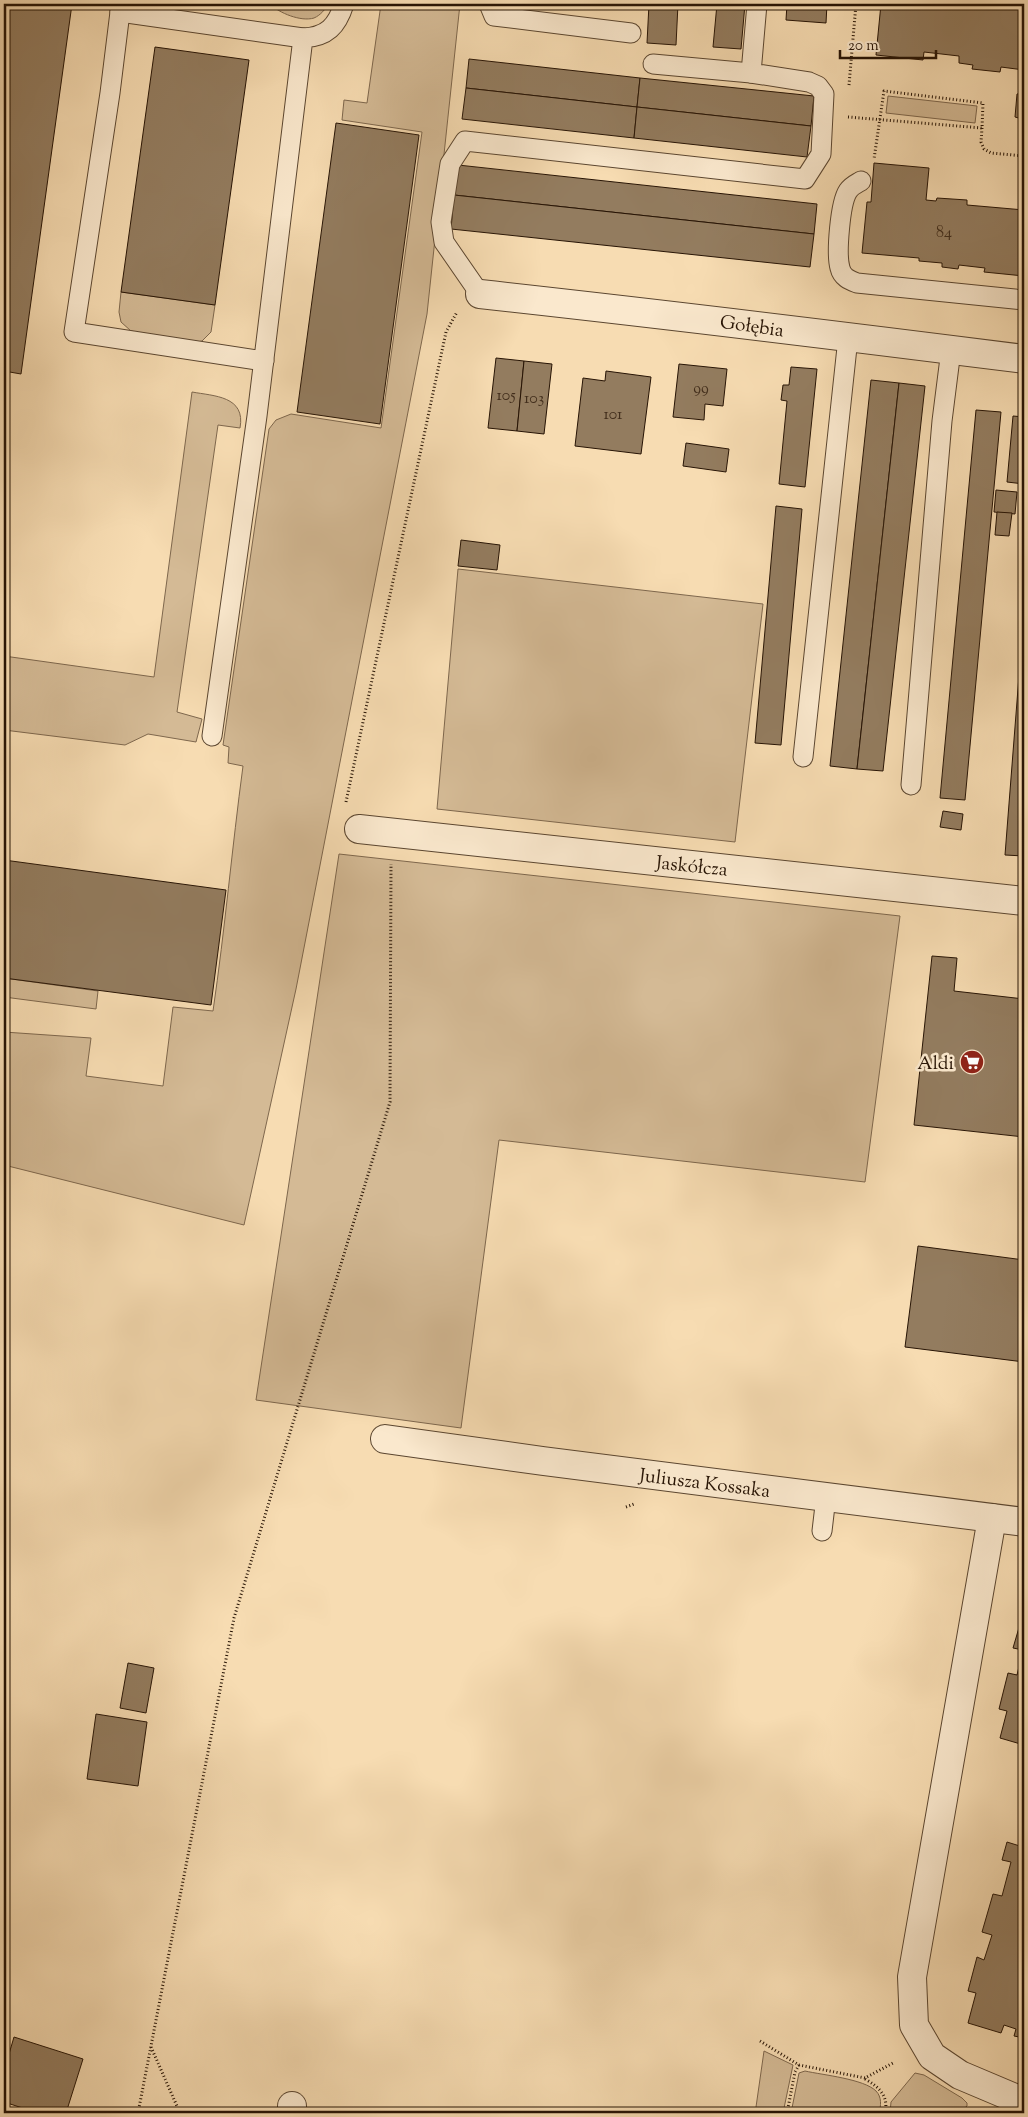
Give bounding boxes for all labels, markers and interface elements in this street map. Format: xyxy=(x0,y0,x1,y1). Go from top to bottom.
scale bar xyxy=(840,28,937,60)
text: 20 m xyxy=(848,36,879,57)
house number: 84 xyxy=(936,222,952,245)
street label: Gołębia xyxy=(718,310,786,345)
house number: 99 xyxy=(693,378,709,401)
house number: 105 xyxy=(496,385,516,408)
house number: 103 xyxy=(524,388,544,411)
house number: 101 xyxy=(603,404,623,427)
street label: Jaskółcza xyxy=(654,850,729,885)
supermarket icon: Aldi xyxy=(959,1049,985,1075)
place label: Aldi xyxy=(917,1051,954,1078)
street label: Juliusza Kossaka xyxy=(637,1463,772,1506)

